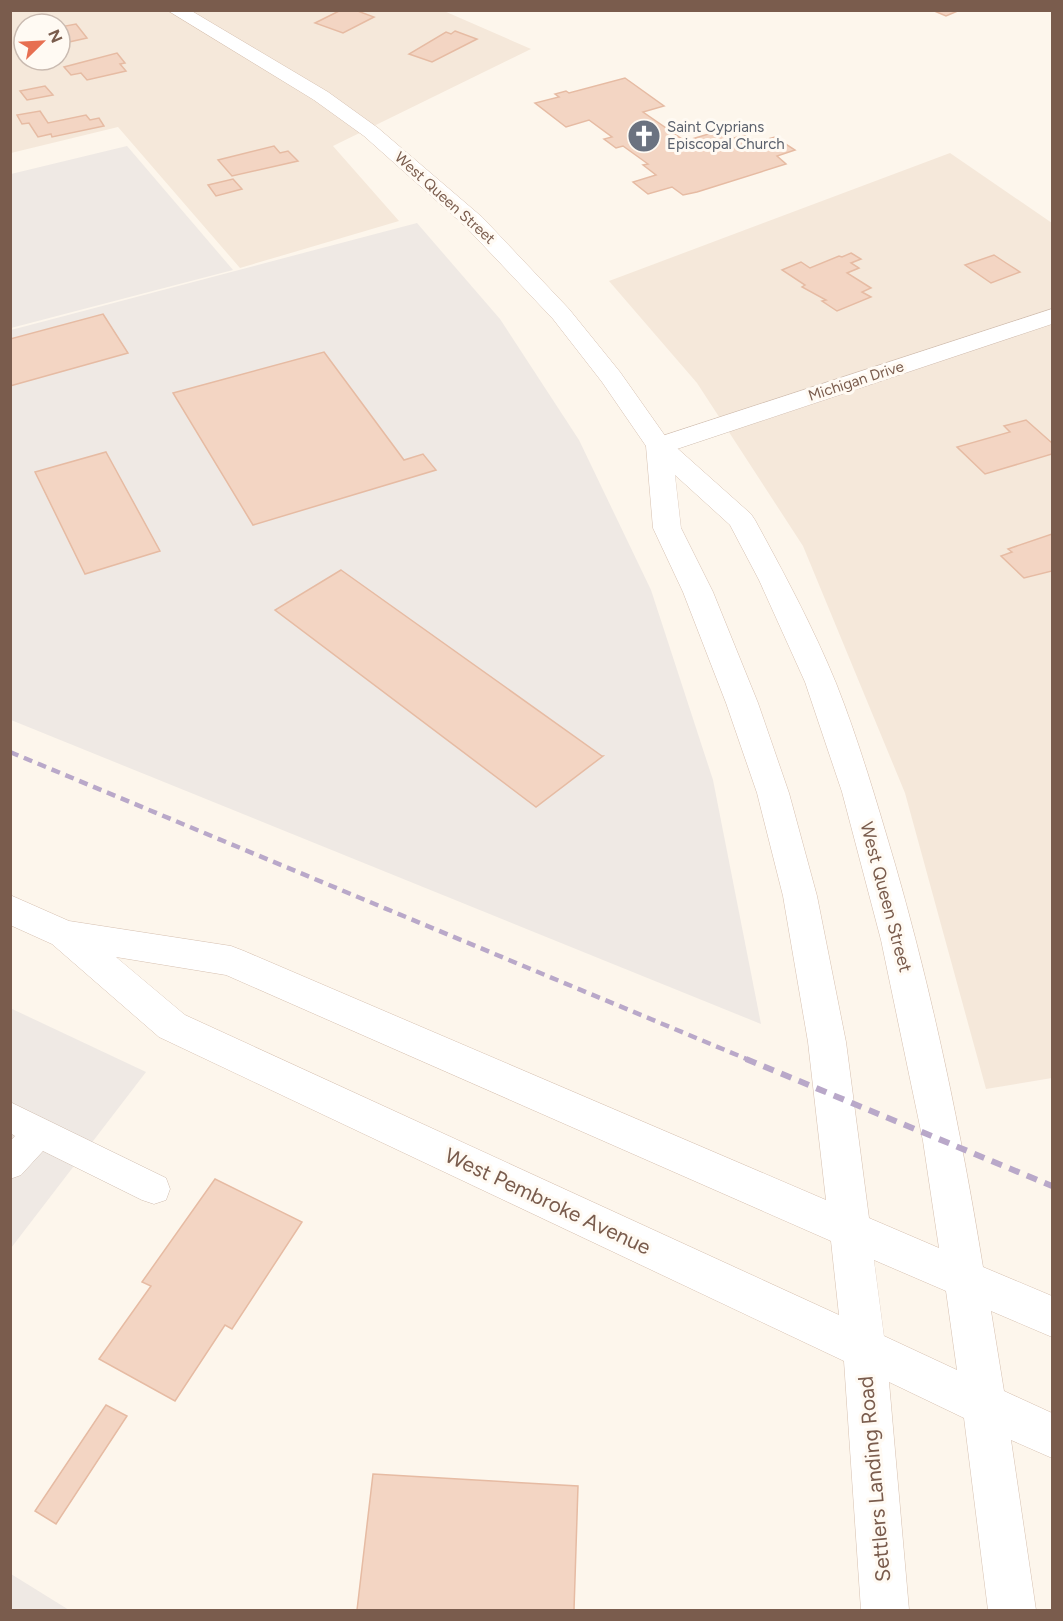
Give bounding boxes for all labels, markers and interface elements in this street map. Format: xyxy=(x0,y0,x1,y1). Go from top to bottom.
north arrow xyxy=(12,12,72,72)
text: N xyxy=(44,27,66,46)
church icon: Saint Cyprians Episcopal Church xyxy=(626,118,662,154)
place label: Saint Cyprians Episcopal Church xyxy=(667,118,785,153)
street label: West Queen Street xyxy=(391,148,499,248)
street label: Michigan Drive xyxy=(806,357,906,405)
street label: West Queen Street xyxy=(855,819,917,975)
street label: West Pembroke Avenue xyxy=(441,1142,655,1260)
street label: Settlers Landing Road xyxy=(853,1375,895,1583)

